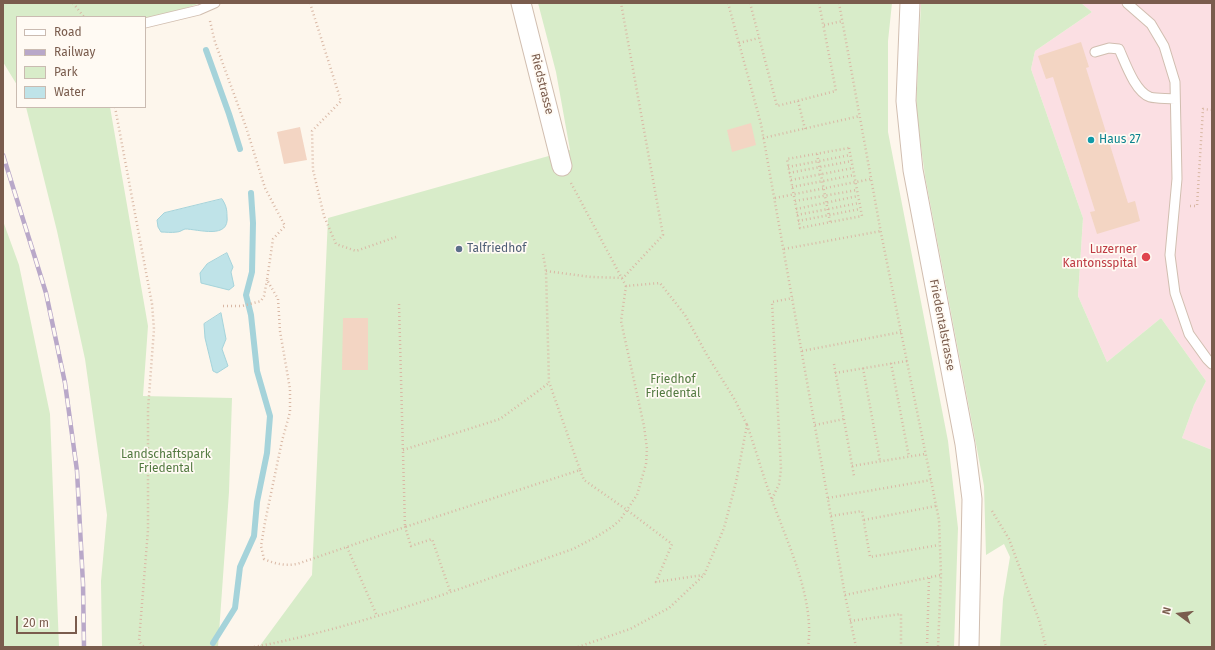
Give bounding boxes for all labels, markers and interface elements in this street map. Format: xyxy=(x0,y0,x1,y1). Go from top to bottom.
legend xyxy=(16,16,146,108)
text: Road xyxy=(54,25,82,39)
text: Railway xyxy=(54,45,95,59)
street label: Riedstrasse xyxy=(527,52,557,116)
text: Park xyxy=(54,65,78,79)
text: Water xyxy=(54,85,85,99)
place label: Haus 27 xyxy=(1099,133,1141,147)
marker: Haus 27 xyxy=(1086,135,1096,145)
place label: Talfriedhof xyxy=(467,242,526,256)
place label: Luzerner Kantonsspital xyxy=(1062,243,1137,271)
marker: Talfriedhof xyxy=(454,244,464,254)
marker: Luzerner Kantonsspital xyxy=(1140,251,1152,263)
street label: Friedentalstrasse xyxy=(926,278,958,372)
park label: Friedhof Friedental xyxy=(646,373,700,401)
park label: Landschaftspark Friedental xyxy=(121,448,211,476)
north arrow xyxy=(1159,594,1199,634)
text: N xyxy=(1160,606,1174,616)
scale bar xyxy=(18,608,79,634)
text: 20 m xyxy=(23,616,49,630)

